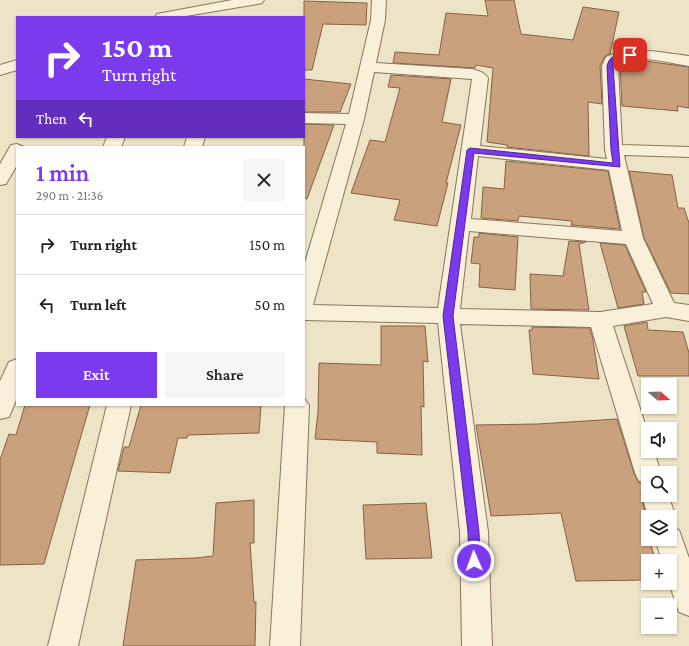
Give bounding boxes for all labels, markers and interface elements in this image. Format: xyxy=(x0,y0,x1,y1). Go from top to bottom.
icon: right xyxy=(36,32,88,84)
text: 150 m xyxy=(102,32,172,63)
pin xyxy=(613,38,647,72)
icon: arrive xyxy=(619,44,641,66)
text: Turn right xyxy=(102,65,176,85)
icon: left xyxy=(75,108,97,130)
text: Then xyxy=(36,111,67,127)
text: 1 min xyxy=(36,159,89,186)
button: close xyxy=(243,159,285,201)
text: 290 m · 21:36 xyxy=(36,188,103,203)
icon: right xyxy=(36,234,58,256)
text: Turn right xyxy=(70,237,137,253)
text: 150 m xyxy=(250,237,285,253)
icon: left xyxy=(36,294,58,316)
text: Turn left xyxy=(70,297,126,313)
text: 50 m xyxy=(255,297,285,313)
button: Exit xyxy=(36,352,157,398)
button: Share xyxy=(165,352,285,398)
north arrow xyxy=(641,378,677,414)
map controls xyxy=(641,378,677,634)
button: sound xyxy=(641,422,677,458)
button: search xyxy=(641,466,677,502)
button: layers xyxy=(641,510,677,546)
position arrow xyxy=(453,540,495,582)
button: + xyxy=(641,554,677,590)
button: − xyxy=(641,598,677,634)

